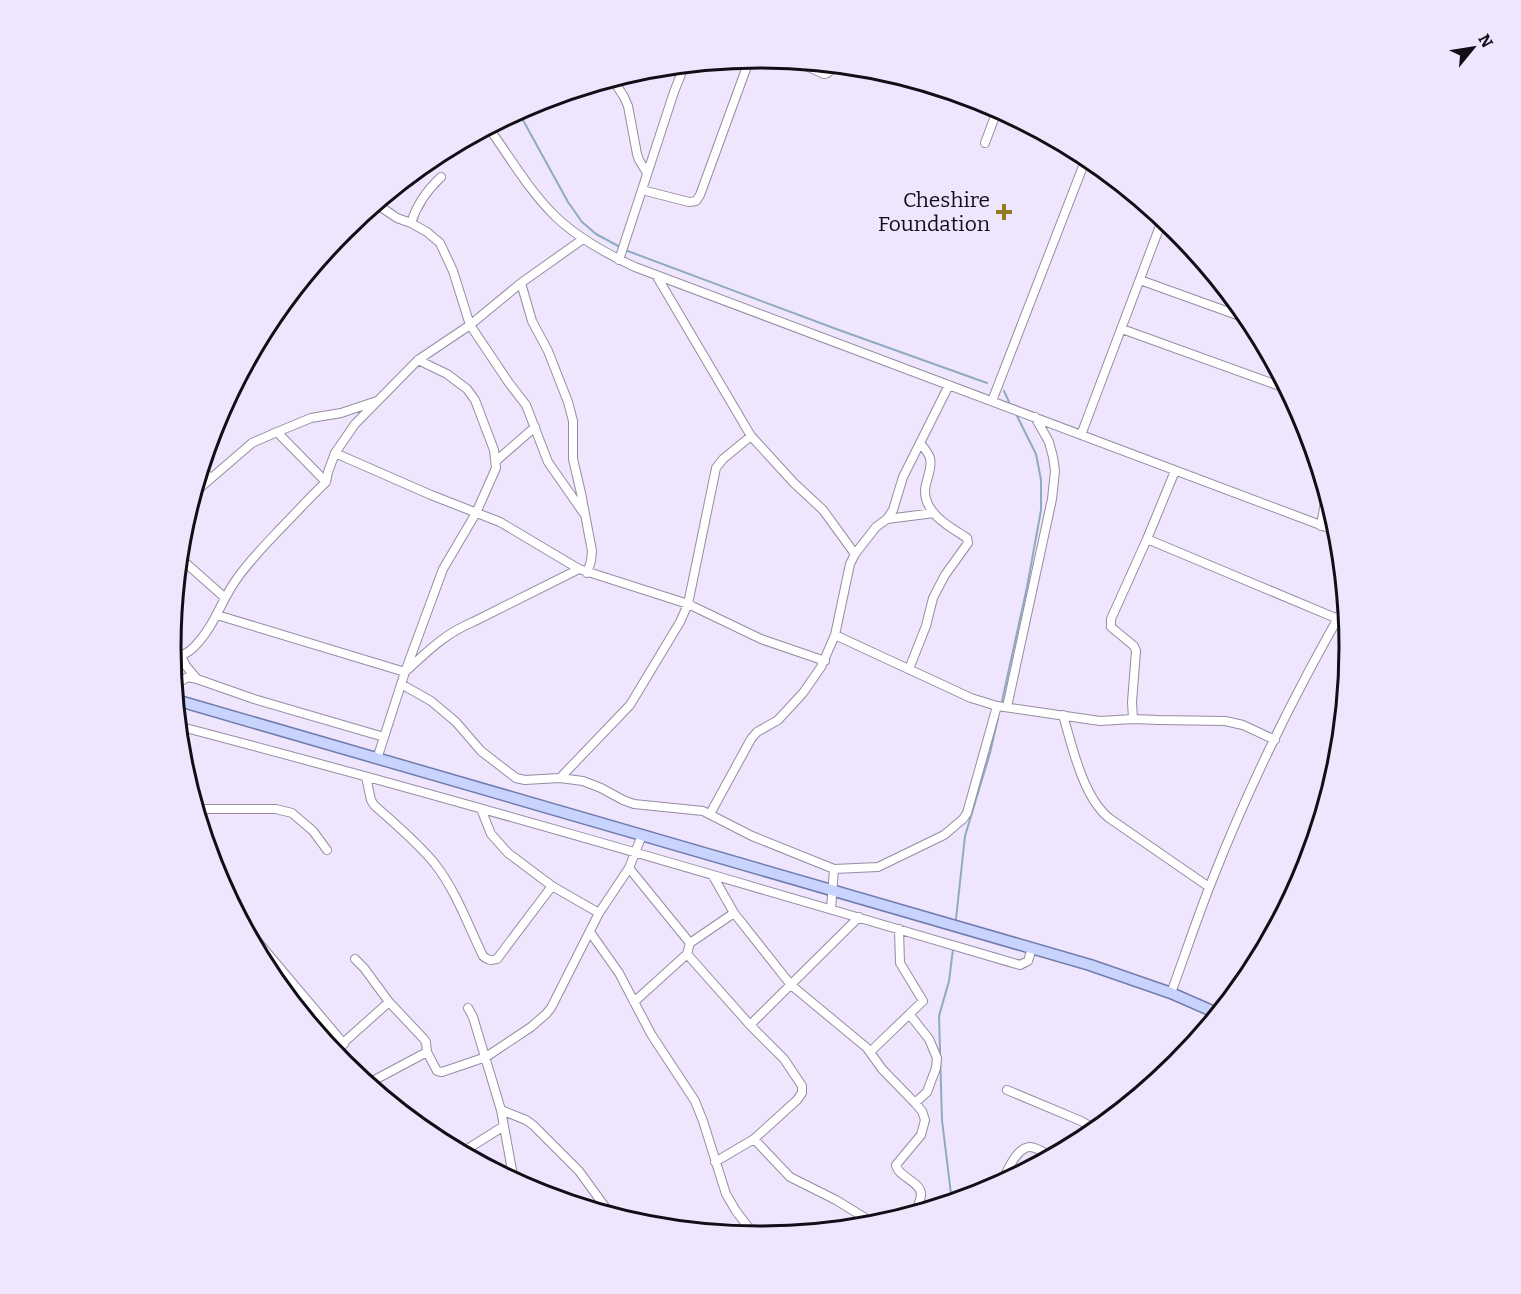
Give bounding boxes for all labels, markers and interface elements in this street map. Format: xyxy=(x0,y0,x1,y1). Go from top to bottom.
north arrow xyxy=(1443,18,1503,78)
text: N xyxy=(1474,31,1497,51)
place label: Cheshire Foundation xyxy=(878,187,990,237)
marker: Cheshire Foundation xyxy=(995,203,1013,221)

